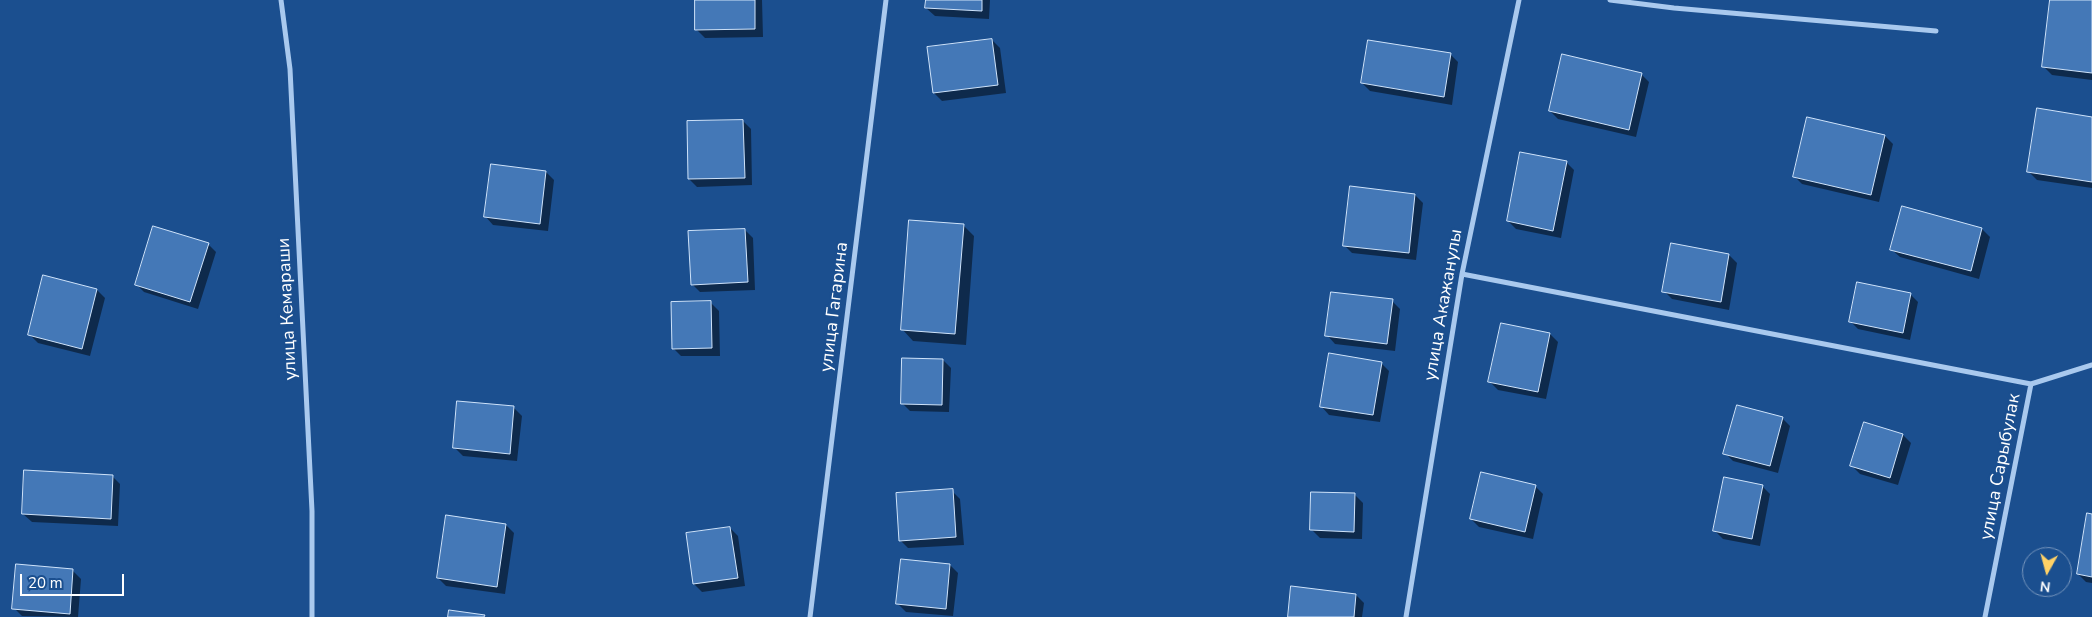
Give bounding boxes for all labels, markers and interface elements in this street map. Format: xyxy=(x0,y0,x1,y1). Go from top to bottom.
street label: улица Акажанулы xyxy=(1420,227,1468,383)
street label: улица Кемараши xyxy=(273,237,303,381)
street label: улица Гагарина xyxy=(816,241,854,373)
street label: улица Сарыбулак xyxy=(1976,392,2026,542)
north arrow xyxy=(2022,547,2072,597)
scale bar xyxy=(22,564,126,596)
text: 20 m xyxy=(28,573,63,593)
text: N xyxy=(2039,576,2052,596)

